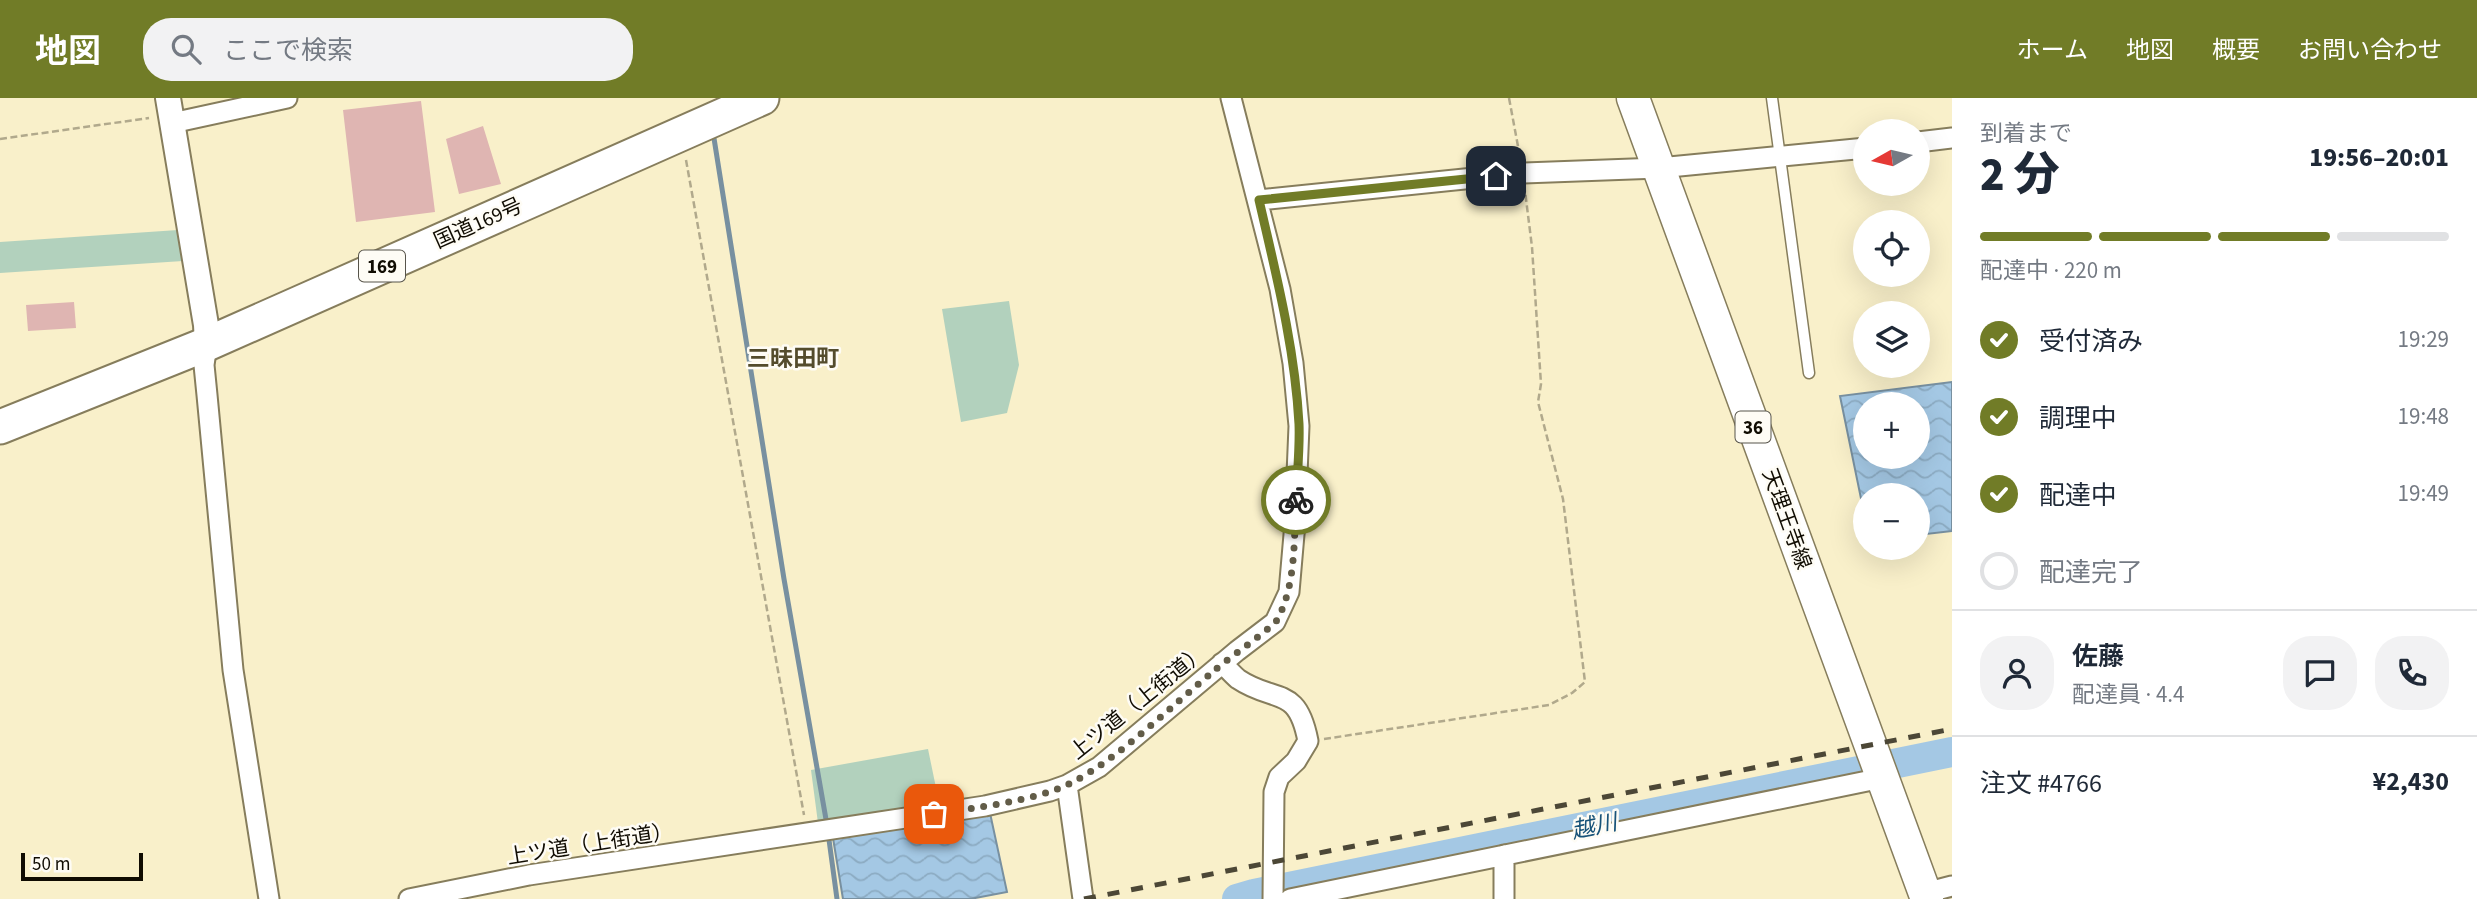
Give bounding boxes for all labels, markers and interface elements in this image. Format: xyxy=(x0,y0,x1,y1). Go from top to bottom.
search box xyxy=(143,18,633,81)
text: 地図 xyxy=(35,28,101,75)
icon: search xyxy=(167,30,205,68)
text: ここで検索 xyxy=(223,32,353,69)
text: ホーム xyxy=(2017,33,2088,68)
text: 地図 xyxy=(2126,33,2174,68)
text: 概要 xyxy=(2212,33,2260,68)
text: お問い合わせ xyxy=(2298,33,2442,68)
text: 到着まで xyxy=(1980,117,2072,150)
north arrow xyxy=(1853,119,1930,196)
map controls xyxy=(1853,119,1930,560)
text: 19:56–20:01 xyxy=(2309,139,2449,176)
text: 2 分 xyxy=(1980,143,2060,208)
pin xyxy=(1466,146,1526,206)
icon: home xyxy=(1477,157,1515,195)
street label: 国道169号 xyxy=(429,190,527,256)
button: locate xyxy=(1853,210,1930,287)
road number: 169 xyxy=(359,250,405,282)
text: 配達中 · 220 m xyxy=(1980,254,2122,287)
button: layers xyxy=(1853,301,1930,378)
icon: check xyxy=(1980,321,2018,359)
text: 受付済み xyxy=(2039,323,2143,360)
text: 19:29 xyxy=(2398,323,2449,356)
district label: 三昧田町 xyxy=(747,342,839,375)
button: + xyxy=(1853,392,1930,469)
icon: check xyxy=(1980,398,2018,436)
text: 調理中 xyxy=(2039,400,2117,437)
text: 19:48 xyxy=(2398,400,2449,433)
road number: 36 xyxy=(1736,412,1770,442)
courier xyxy=(1261,465,1331,535)
street label: 天理王寺線 xyxy=(1755,465,1819,573)
icon: check xyxy=(1980,475,2018,513)
text: 配達中 xyxy=(2039,477,2117,514)
text: 19:49 xyxy=(2398,477,2449,510)
icon: bike xyxy=(1277,481,1315,519)
button: − xyxy=(1853,483,1930,560)
text: 配達完了 xyxy=(2039,554,2143,591)
button: person xyxy=(1980,636,2054,710)
button: chat xyxy=(2283,636,2357,710)
button: phone xyxy=(2375,636,2449,710)
street label: 上ツ道（上街道） xyxy=(1063,637,1213,767)
text: 佐藤 xyxy=(2072,638,2124,675)
text: 配達員 · 4.4 xyxy=(2072,678,2185,711)
text: ¥2,430 xyxy=(2373,763,2449,800)
text: 注文 #4766 xyxy=(1980,765,2102,802)
pin xyxy=(904,784,964,844)
icon: bag xyxy=(915,795,953,833)
water label: 越川 xyxy=(1568,805,1623,847)
street label: 上ツ道（上街道） xyxy=(505,816,675,872)
scale bar xyxy=(21,850,144,882)
text: 50 m xyxy=(32,851,70,878)

